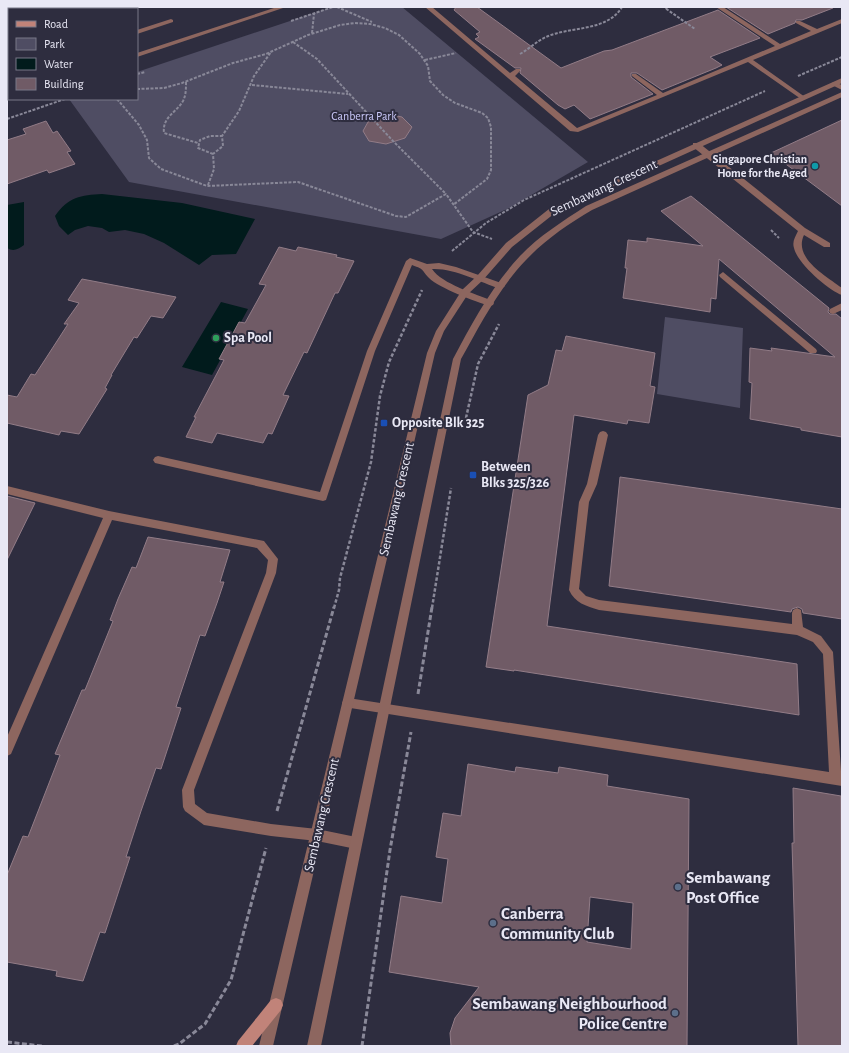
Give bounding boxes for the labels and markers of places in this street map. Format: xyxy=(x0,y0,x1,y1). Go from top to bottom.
place label: Singapore Christian Home for the Aged xyxy=(712,153,808,179)
marker: Singapore Christian Home for the Aged xyxy=(810,161,820,171)
place label: Spa Pool xyxy=(224,331,272,345)
marker: Spa Pool xyxy=(211,333,221,343)
place label: Opposite Blk 325 xyxy=(392,416,484,430)
marker: Opposite Blk 325 xyxy=(379,418,389,428)
place label: Between Blks 325/326 xyxy=(481,460,549,490)
marker: Between Blks 325/326 xyxy=(468,470,478,480)
place label: Sembawang Post Office xyxy=(686,869,771,906)
marker: Sembawang Post Office xyxy=(673,882,683,892)
place label: Canberra Community Club xyxy=(501,905,614,943)
marker: Canberra Community Club xyxy=(488,918,498,928)
place label: Sembawang Neighbourhood Police Centre xyxy=(472,995,667,1032)
marker: Sembawang Neighbourhood Police Centre xyxy=(670,1008,680,1018)

